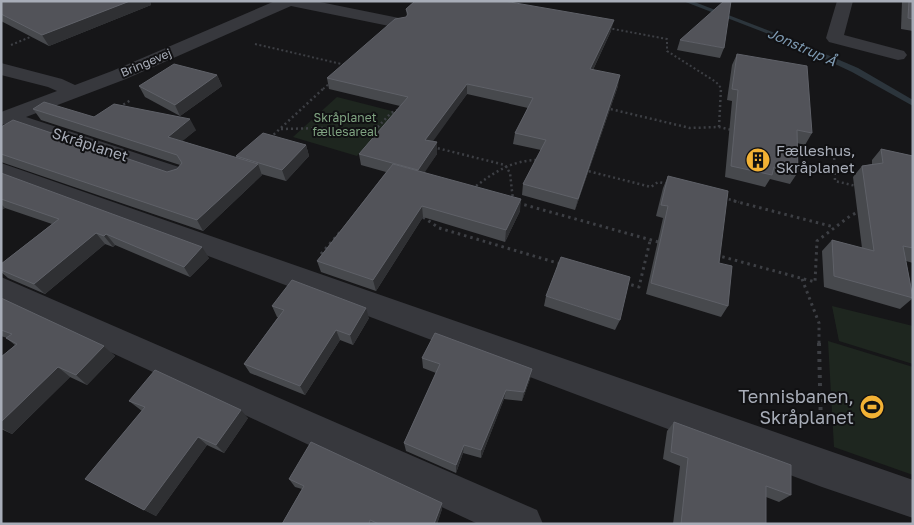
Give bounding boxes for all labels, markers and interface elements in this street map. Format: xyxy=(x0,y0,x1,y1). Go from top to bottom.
water label: Jonstrup Å xyxy=(765,24,840,69)
street label: Bringevej xyxy=(118,45,174,80)
park label: Skråplanet fællesareal xyxy=(312,110,378,139)
street label: Skråplanet xyxy=(50,123,131,165)
place label: Fælleshus, Skråplanet xyxy=(776,141,856,176)
building icon: Fælleshus, Skråplanet xyxy=(745,147,771,173)
place label: Tennisbanen, Skråplanet xyxy=(738,385,854,428)
sports icon: Tennisbanen, Skråplanet xyxy=(859,394,885,420)

